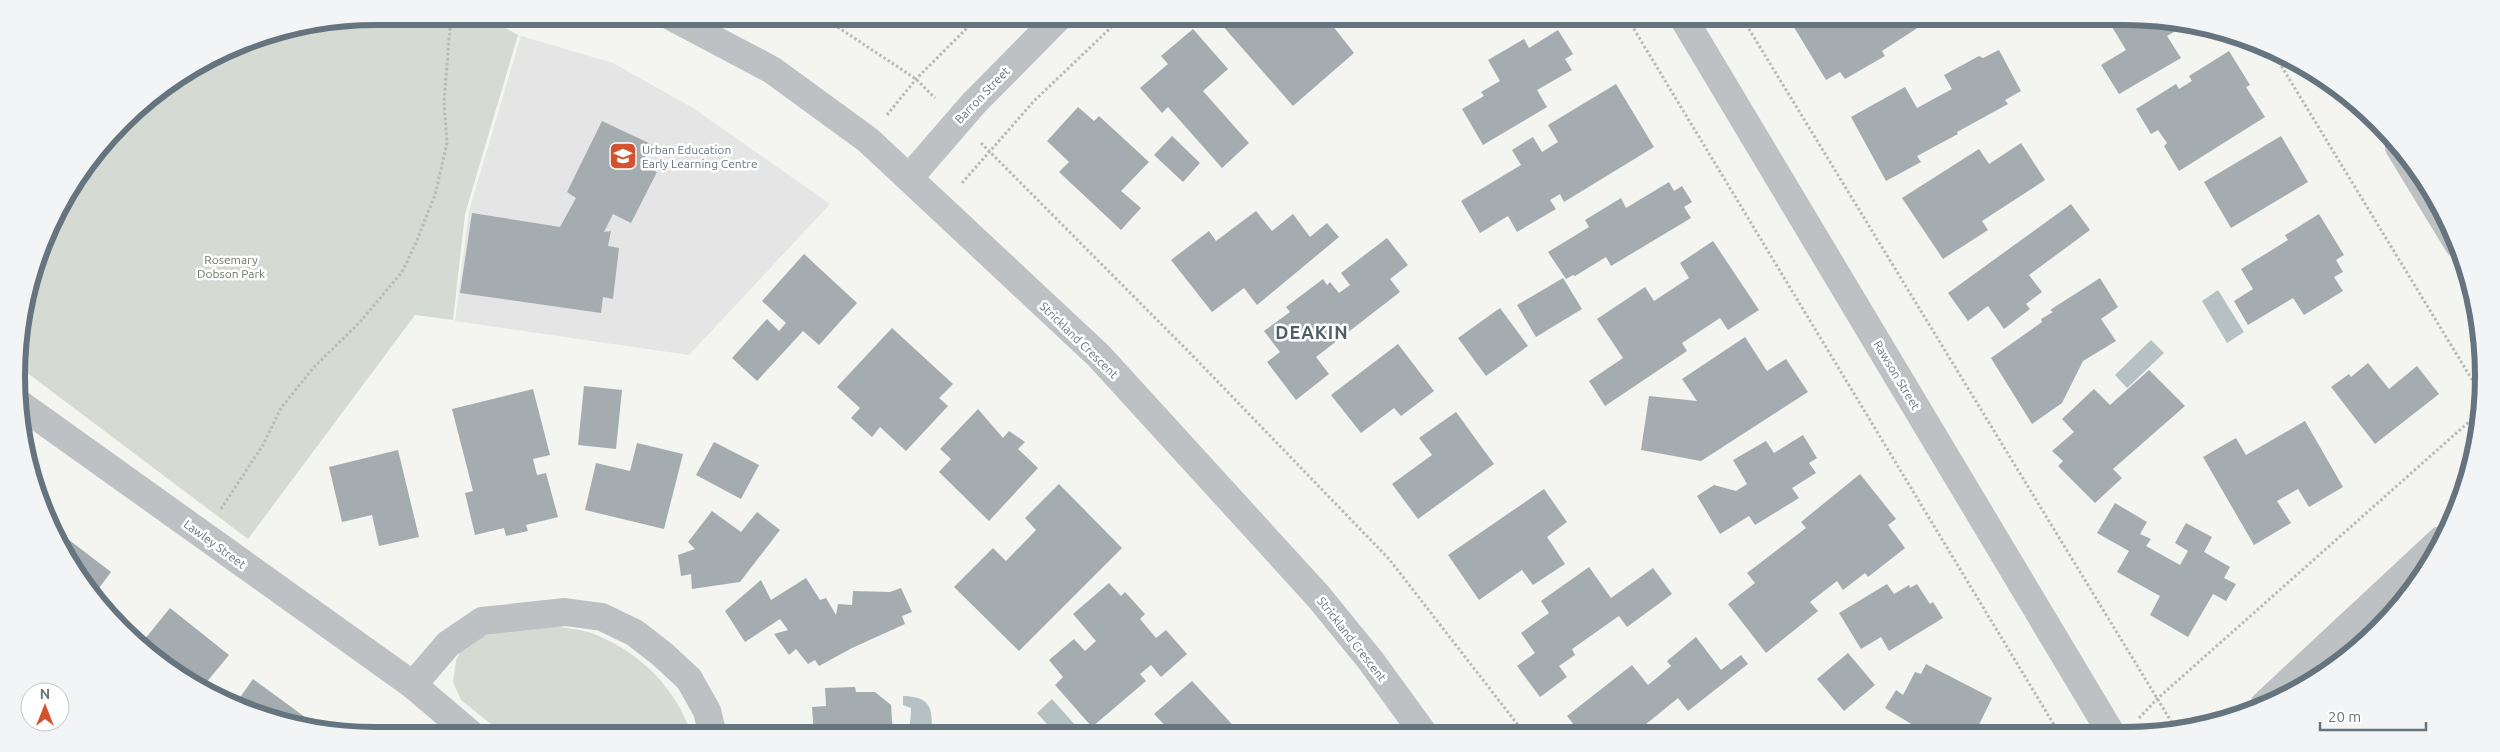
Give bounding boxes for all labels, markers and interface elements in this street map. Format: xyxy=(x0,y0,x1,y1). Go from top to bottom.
street label: Barron Street xyxy=(952,64,1012,126)
school or university icon: Urban Education Early Learning Centre xyxy=(608,141,638,171)
place label: Urban Education Early Learning Centre xyxy=(642,143,758,170)
park label: Rosemary Dobson Park xyxy=(197,253,265,280)
street label: Strickland Crescent xyxy=(1037,299,1121,381)
district label: DEAKIN xyxy=(1275,322,1349,342)
street label: Rawson Street xyxy=(1871,338,1923,412)
street label: Lawley Street xyxy=(181,517,249,571)
street label: Strickland Crescent xyxy=(1315,594,1389,684)
north arrow xyxy=(20,682,70,732)
text: N xyxy=(40,686,50,702)
scale bar xyxy=(2320,700,2426,732)
text: 20 m xyxy=(2328,708,2361,725)

